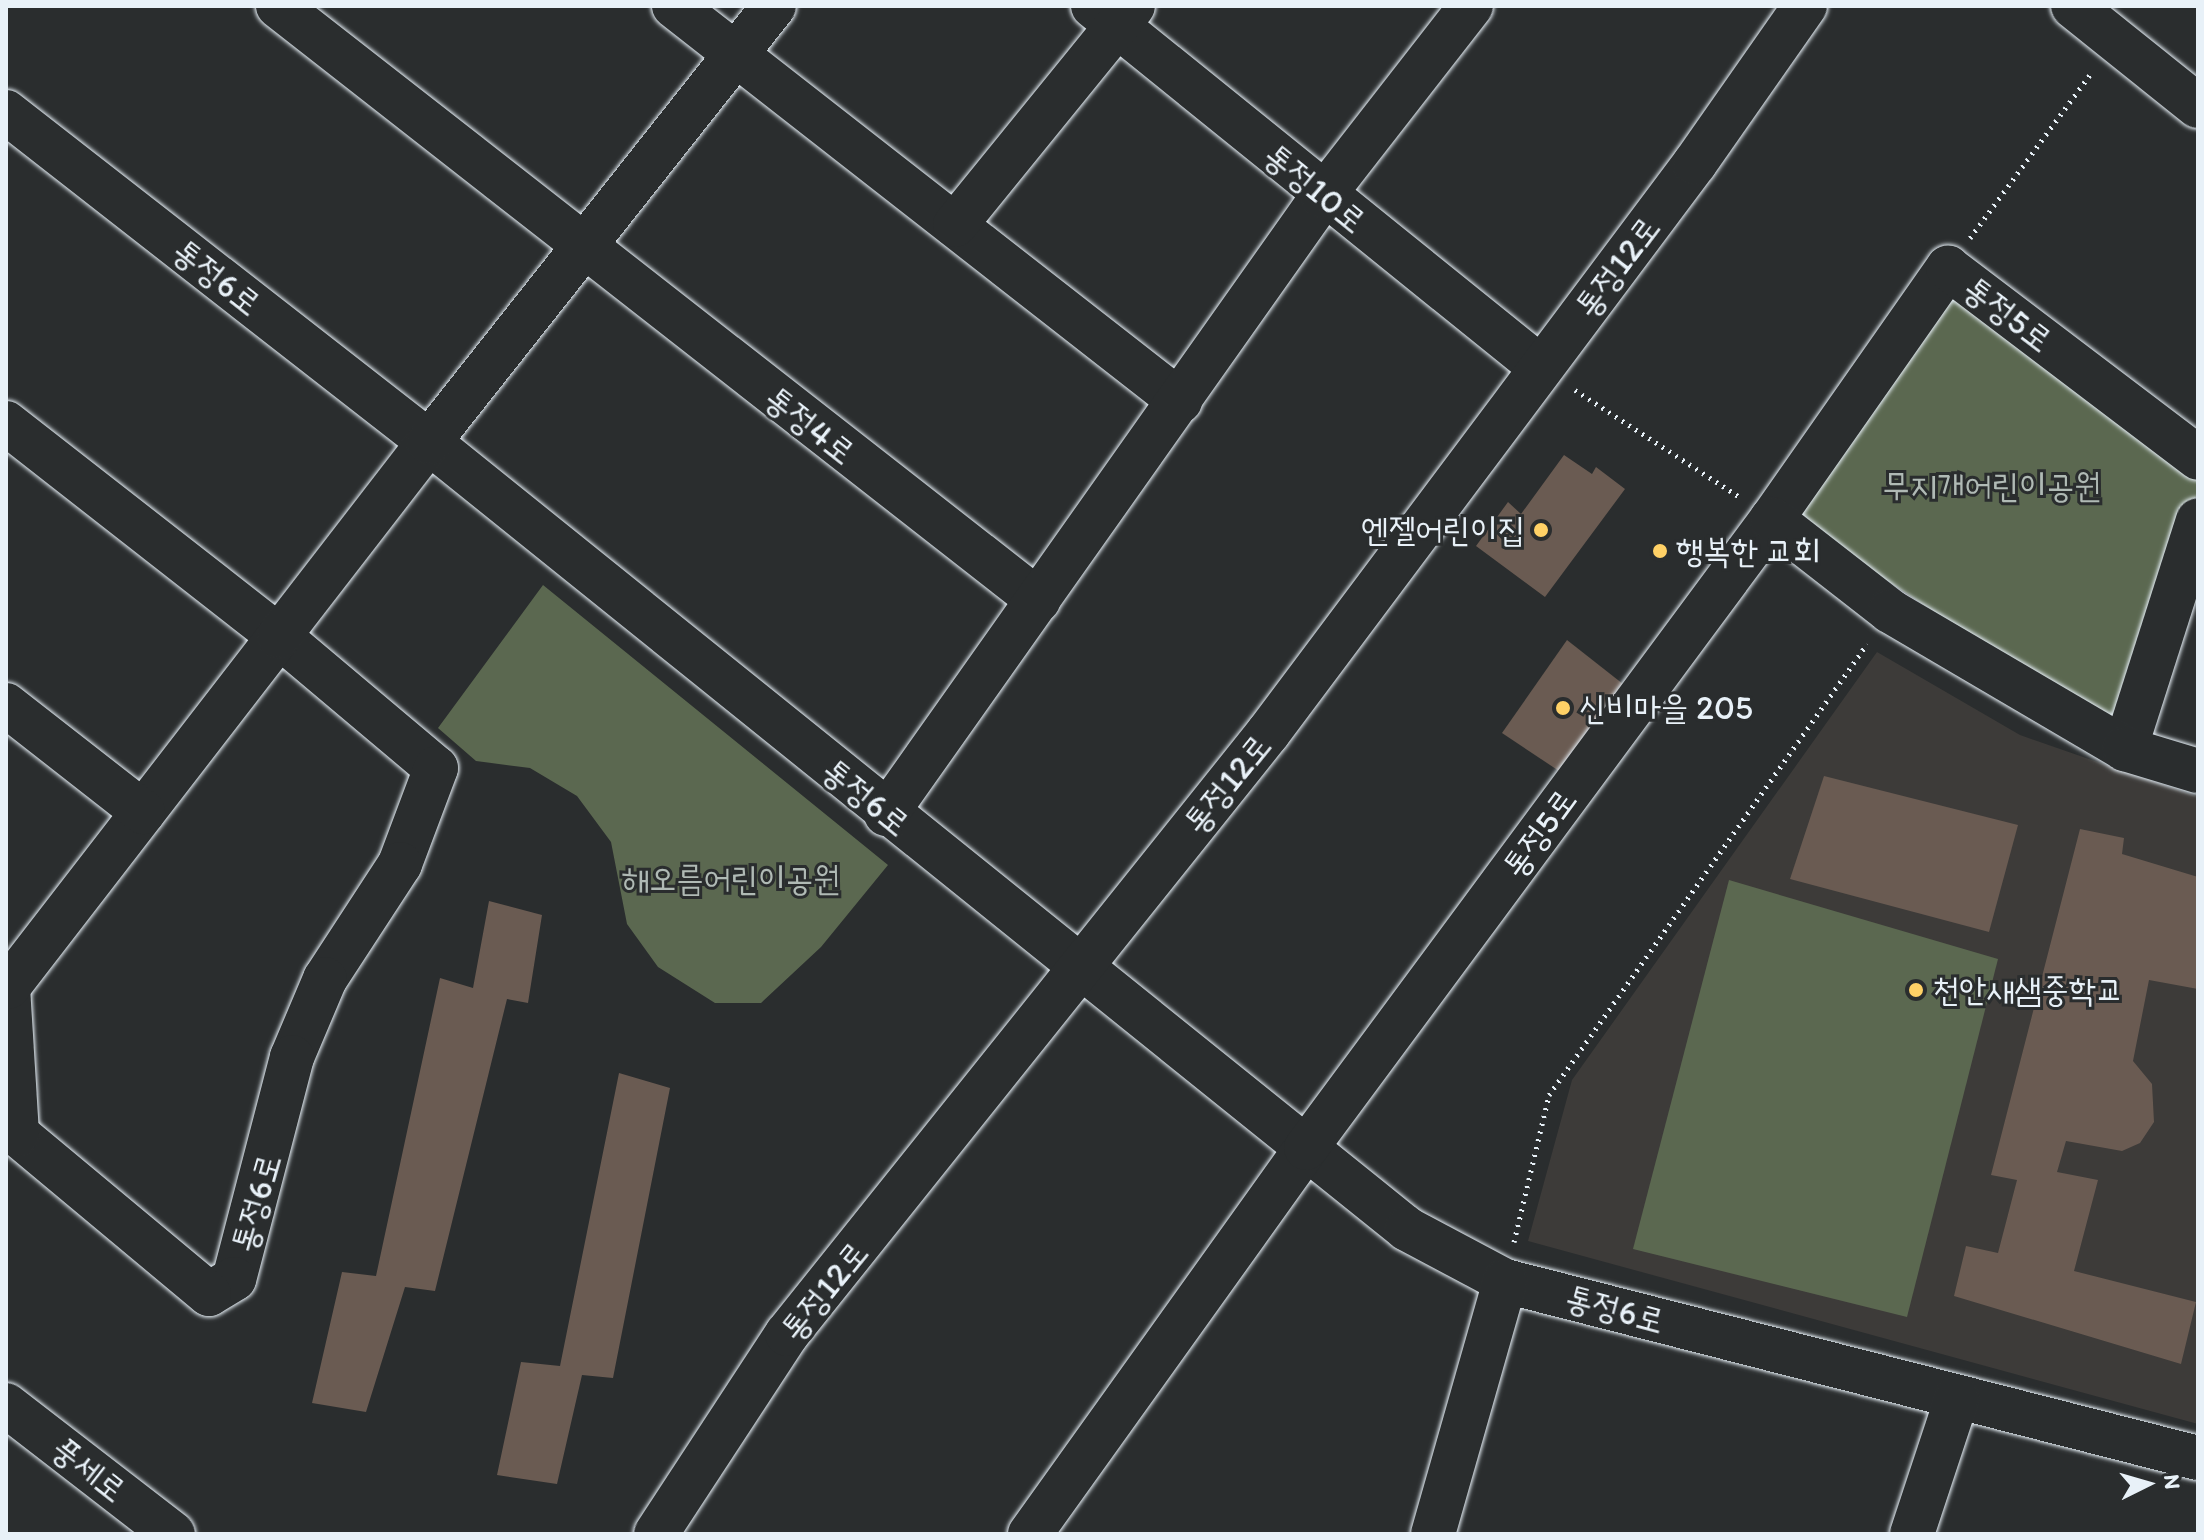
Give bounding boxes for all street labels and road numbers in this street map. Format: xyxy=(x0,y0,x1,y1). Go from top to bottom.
street label: 통정10로 xyxy=(1256,135,1374,241)
street label: 통정12로 xyxy=(1566,209,1668,325)
street label: 통정6로 xyxy=(165,230,269,324)
street label: 통정5로 xyxy=(1956,268,2060,360)
street label: 통정4로 xyxy=(757,377,863,473)
street label: 통정12로 xyxy=(1175,726,1279,842)
street label: 통정6로 xyxy=(814,750,918,844)
street label: 통정5로 xyxy=(1493,781,1585,885)
street label: 통정6로 xyxy=(223,1149,289,1257)
street label: 통정12로 xyxy=(772,1233,876,1349)
street label: 통정6로 xyxy=(1561,1276,1669,1342)
street label: 풍세로 xyxy=(44,1428,134,1510)

